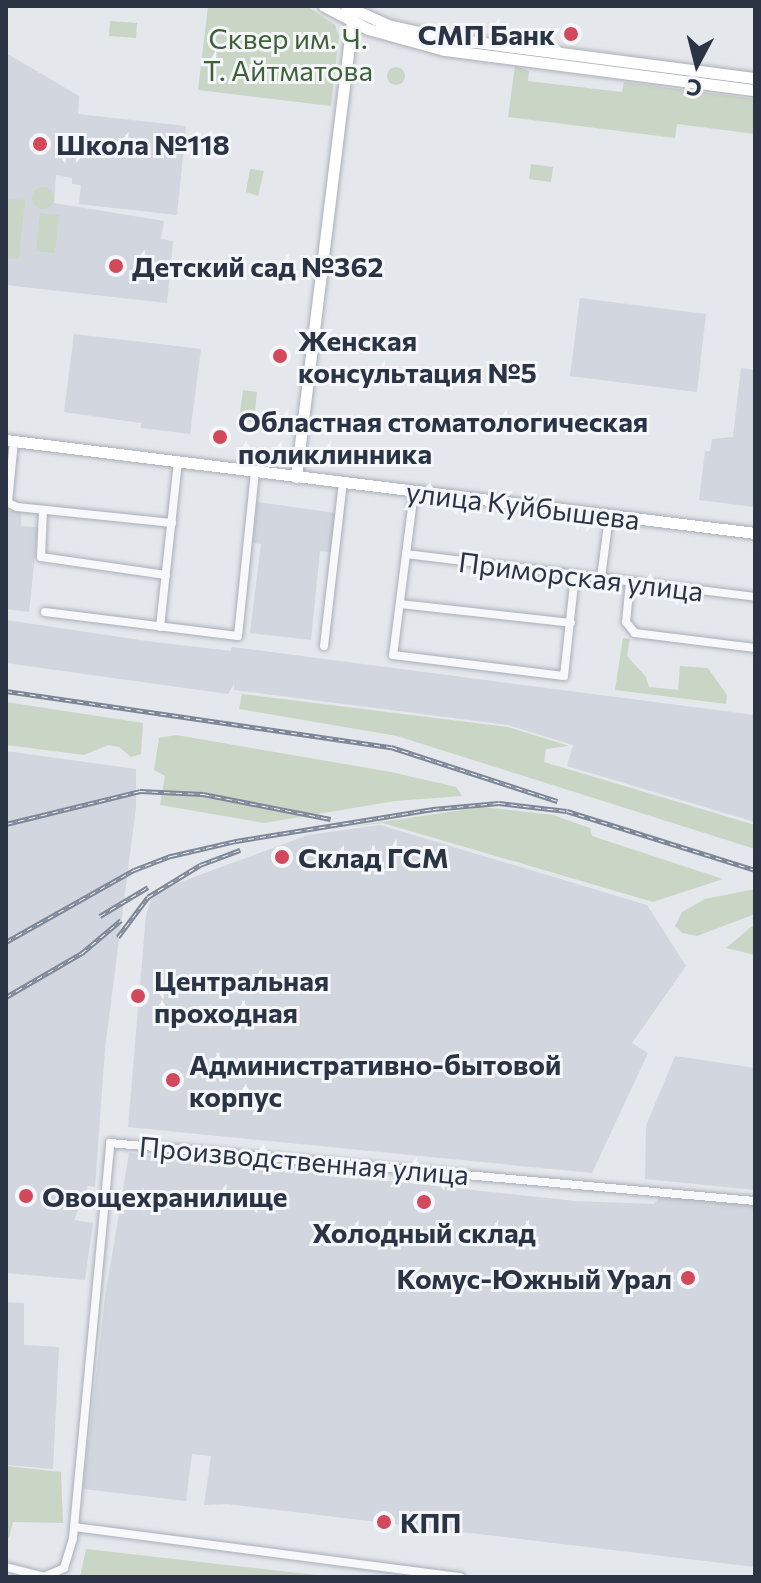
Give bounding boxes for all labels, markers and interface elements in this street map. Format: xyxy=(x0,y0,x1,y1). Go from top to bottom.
place label: СМП Банк xyxy=(418,17,555,51)
park label: Сквер им. Ч. Т. Айтматова xyxy=(203,21,373,87)
north arrow xyxy=(657,24,737,104)
marker: СМП Банк xyxy=(562,25,580,43)
text: С xyxy=(685,74,703,103)
place label: Школа №118 xyxy=(56,127,230,161)
marker: Школа №118 xyxy=(31,135,49,153)
place label: Детский сад №362 xyxy=(132,249,383,283)
marker: Детский сад №362 xyxy=(107,257,125,275)
place label: Женская консультация №5 xyxy=(298,323,537,389)
marker: Женская консультация №5 xyxy=(269,345,291,367)
place label: Областная стоматологическая поликлинника xyxy=(238,404,648,470)
marker: Областная стоматологическая поликлинника xyxy=(209,426,231,448)
street label: улица Куйбышева xyxy=(404,474,642,536)
street label: Приморская улица xyxy=(457,544,705,608)
place label: Склад ГСМ xyxy=(298,840,449,874)
marker: Склад ГСМ xyxy=(273,848,291,866)
place label: Центральная проходная xyxy=(154,963,329,1029)
marker: Центральная проходная xyxy=(129,987,147,1005)
place label: Административно-бытовой корпус xyxy=(189,1047,561,1113)
marker: Административно-бытовой корпус xyxy=(164,1071,182,1089)
street label: Производственная улица xyxy=(138,1129,470,1191)
place label: Овощехранилище xyxy=(42,1179,288,1213)
marker: Овощехранилище xyxy=(17,1187,35,1205)
marker: Холодный склад xyxy=(415,1193,433,1211)
place label: Холодный склад xyxy=(312,1215,536,1249)
place label: Комус-Южный Урал xyxy=(397,1261,672,1295)
marker: Комус-Южный Урал xyxy=(679,1269,697,1287)
place label: КПП xyxy=(400,1505,461,1539)
marker: КПП xyxy=(375,1513,393,1531)

